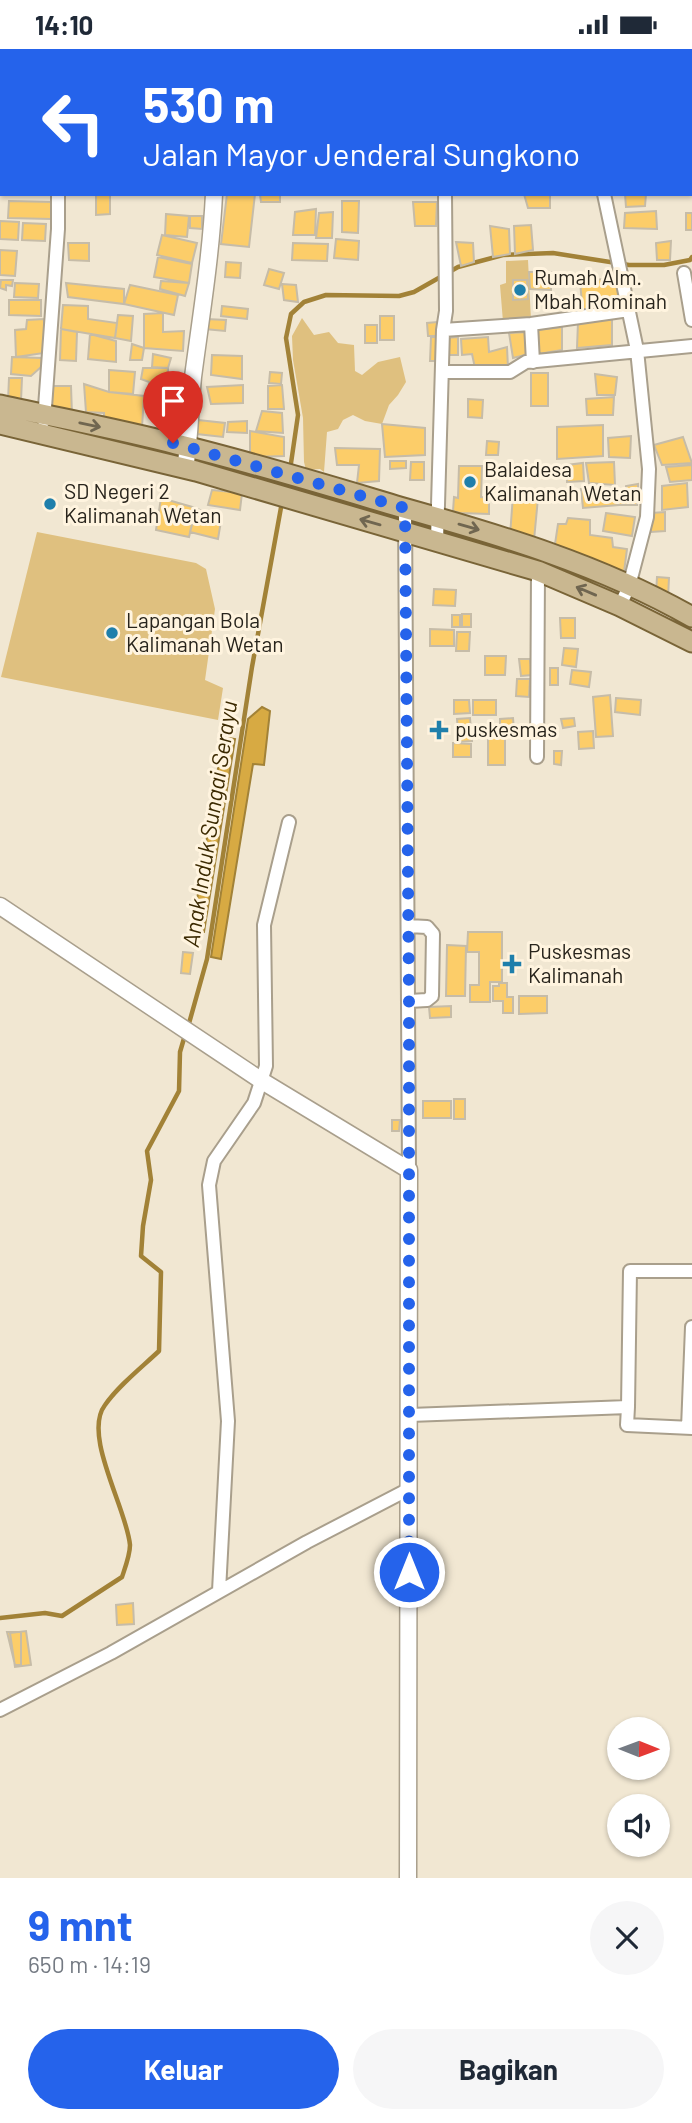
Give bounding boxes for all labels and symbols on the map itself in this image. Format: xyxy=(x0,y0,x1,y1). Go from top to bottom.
place label: Rumah Alm. Mbah Rominah xyxy=(534,264,667,313)
marker: Rumah Alm. Mbah Rominah xyxy=(512,282,528,298)
pin xyxy=(143,371,203,443)
one-way arrow xyxy=(79,420,101,433)
place label: Balaidesa Kalimanah Wetan xyxy=(484,456,642,505)
marker: Balaidesa Kalimanah Wetan xyxy=(462,474,478,490)
place label: SD Negeri 2 Kalimanah Wetan xyxy=(64,478,222,527)
marker: SD Negeri 2 Kalimanah Wetan xyxy=(42,496,58,512)
one-way arrow xyxy=(359,514,381,527)
one-way arrow xyxy=(458,521,480,534)
one-way arrow xyxy=(576,584,598,597)
place label: Lapangan Bola Kalimanah Wetan xyxy=(126,607,284,656)
marker: Lapangan Bola Kalimanah Wetan xyxy=(104,625,120,641)
water label: Anak Induk Sungai Serayu xyxy=(176,699,242,949)
place label: puskesmas xyxy=(455,716,557,741)
marker: puskesmas xyxy=(429,720,449,740)
place label: Puskesmas Kalimanah xyxy=(528,938,631,987)
marker: Puskesmas Kalimanah xyxy=(502,954,522,974)
position arrow xyxy=(372,1535,446,1609)
north arrow xyxy=(607,1717,670,1780)

